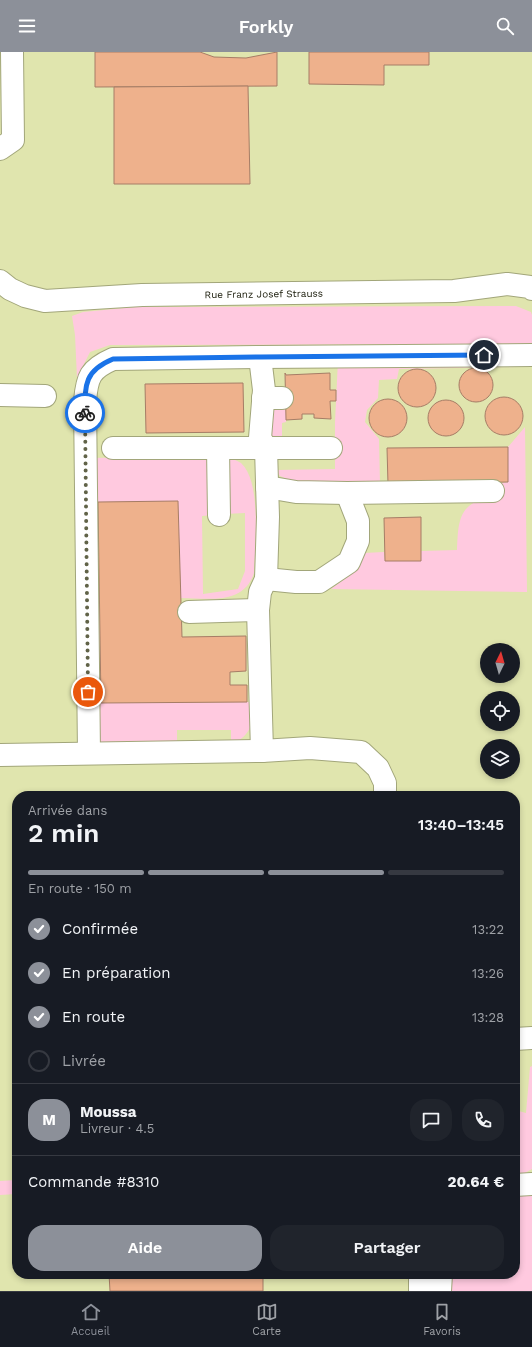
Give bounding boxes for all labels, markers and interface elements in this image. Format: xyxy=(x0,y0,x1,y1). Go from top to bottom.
icon: menu xyxy=(16,15,38,37)
icon: search xyxy=(494,15,516,37)
text: Forkly xyxy=(239,16,293,37)
street label: Rue Franz Josef Strauss xyxy=(205,287,323,300)
pin xyxy=(467,338,501,372)
icon: home xyxy=(473,344,495,366)
courier xyxy=(65,393,105,433)
icon: bike xyxy=(74,402,96,424)
north arrow xyxy=(480,643,520,683)
map controls xyxy=(480,643,520,779)
pin xyxy=(71,675,105,709)
icon: bag xyxy=(77,681,99,703)
button: locate xyxy=(480,691,520,731)
button: layers xyxy=(480,739,520,779)
text: Arrivée dans xyxy=(28,803,107,818)
text: 13:40–13:45 xyxy=(418,816,504,834)
text: 2 min xyxy=(28,818,99,848)
text: En route · 150 m xyxy=(28,881,132,896)
icon: check xyxy=(28,918,50,940)
text: Confirmée xyxy=(62,920,138,938)
text: 13:22 xyxy=(472,922,504,937)
icon: check xyxy=(28,962,50,984)
text: En préparation xyxy=(62,964,170,982)
text: 13:26 xyxy=(472,966,504,981)
icon: check xyxy=(28,1006,50,1028)
text: En route xyxy=(62,1008,125,1026)
text: 13:28 xyxy=(472,1010,504,1025)
text: Livrée xyxy=(62,1052,106,1070)
button: chat xyxy=(410,1099,452,1141)
button: phone xyxy=(462,1099,504,1141)
text: Moussa xyxy=(80,1103,137,1121)
text: M xyxy=(42,1111,56,1129)
text: Livreur · 4.5 xyxy=(80,1121,154,1136)
text: Commande #8310 xyxy=(28,1173,159,1191)
text: 20.64 € xyxy=(448,1173,504,1191)
button: Aide xyxy=(28,1225,262,1271)
button: Partager xyxy=(270,1225,504,1271)
tab: Accueil xyxy=(71,1301,110,1338)
tab: Carte xyxy=(252,1301,281,1338)
tab: Favoris xyxy=(423,1301,461,1338)

